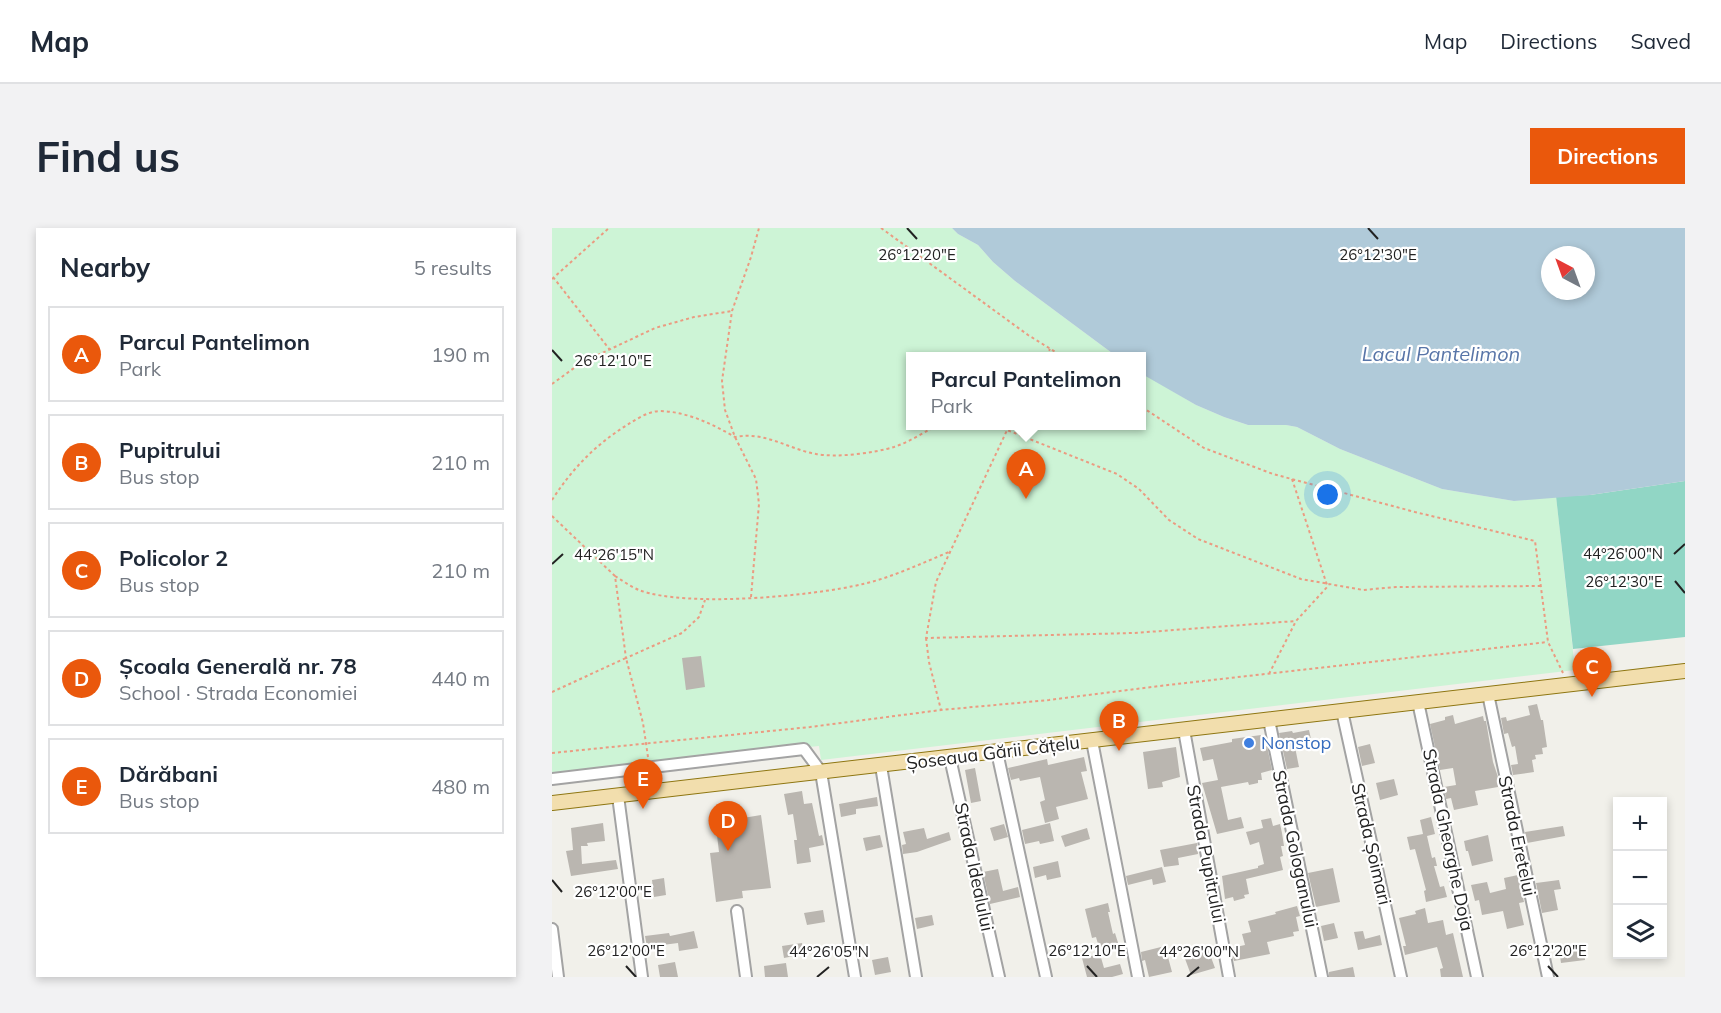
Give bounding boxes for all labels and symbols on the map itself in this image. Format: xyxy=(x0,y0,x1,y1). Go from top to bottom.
text: 26°12'20"E xyxy=(878,245,956,264)
text: 26°12'30"E xyxy=(1339,245,1417,264)
north arrow xyxy=(1541,246,1595,300)
water label: Lacul Pantelimon xyxy=(1362,341,1520,366)
text: 26°12'10"E xyxy=(574,351,652,370)
pin: A xyxy=(1006,450,1046,499)
your location xyxy=(1313,480,1342,509)
text: 44°26'00"N xyxy=(1583,544,1663,563)
text: 44°26'15"N xyxy=(574,545,654,564)
text: 26°12'30"E xyxy=(1585,572,1663,591)
pin: C xyxy=(1572,648,1612,697)
pin: B xyxy=(1100,702,1138,751)
street label: Șoseaua Gării Cățelu xyxy=(905,730,1081,775)
place label: Nonstop xyxy=(1261,731,1331,754)
marker: Nonstop xyxy=(1242,736,1256,750)
street label: Strada Gheorghe Doja xyxy=(1418,747,1479,933)
pin: E xyxy=(624,760,662,809)
street label: Strada Gologanului xyxy=(1268,768,1323,930)
street label: Strada Eretelui xyxy=(1493,773,1542,898)
street label: Strada Șoimari xyxy=(1346,781,1397,907)
street label: Strada Pupitrului xyxy=(1182,783,1231,925)
street label: Strada Idealului xyxy=(950,801,999,933)
pin: D xyxy=(708,802,747,851)
text: 26°12'00"E xyxy=(574,882,652,901)
text: 26°12'00"E xyxy=(587,941,665,960)
text: 26°12'10"E xyxy=(1048,941,1126,960)
text: 26°12'20"E xyxy=(1509,941,1587,960)
text: 44°26'05"N xyxy=(789,942,869,961)
text: 44°26'00"N xyxy=(1159,942,1239,961)

